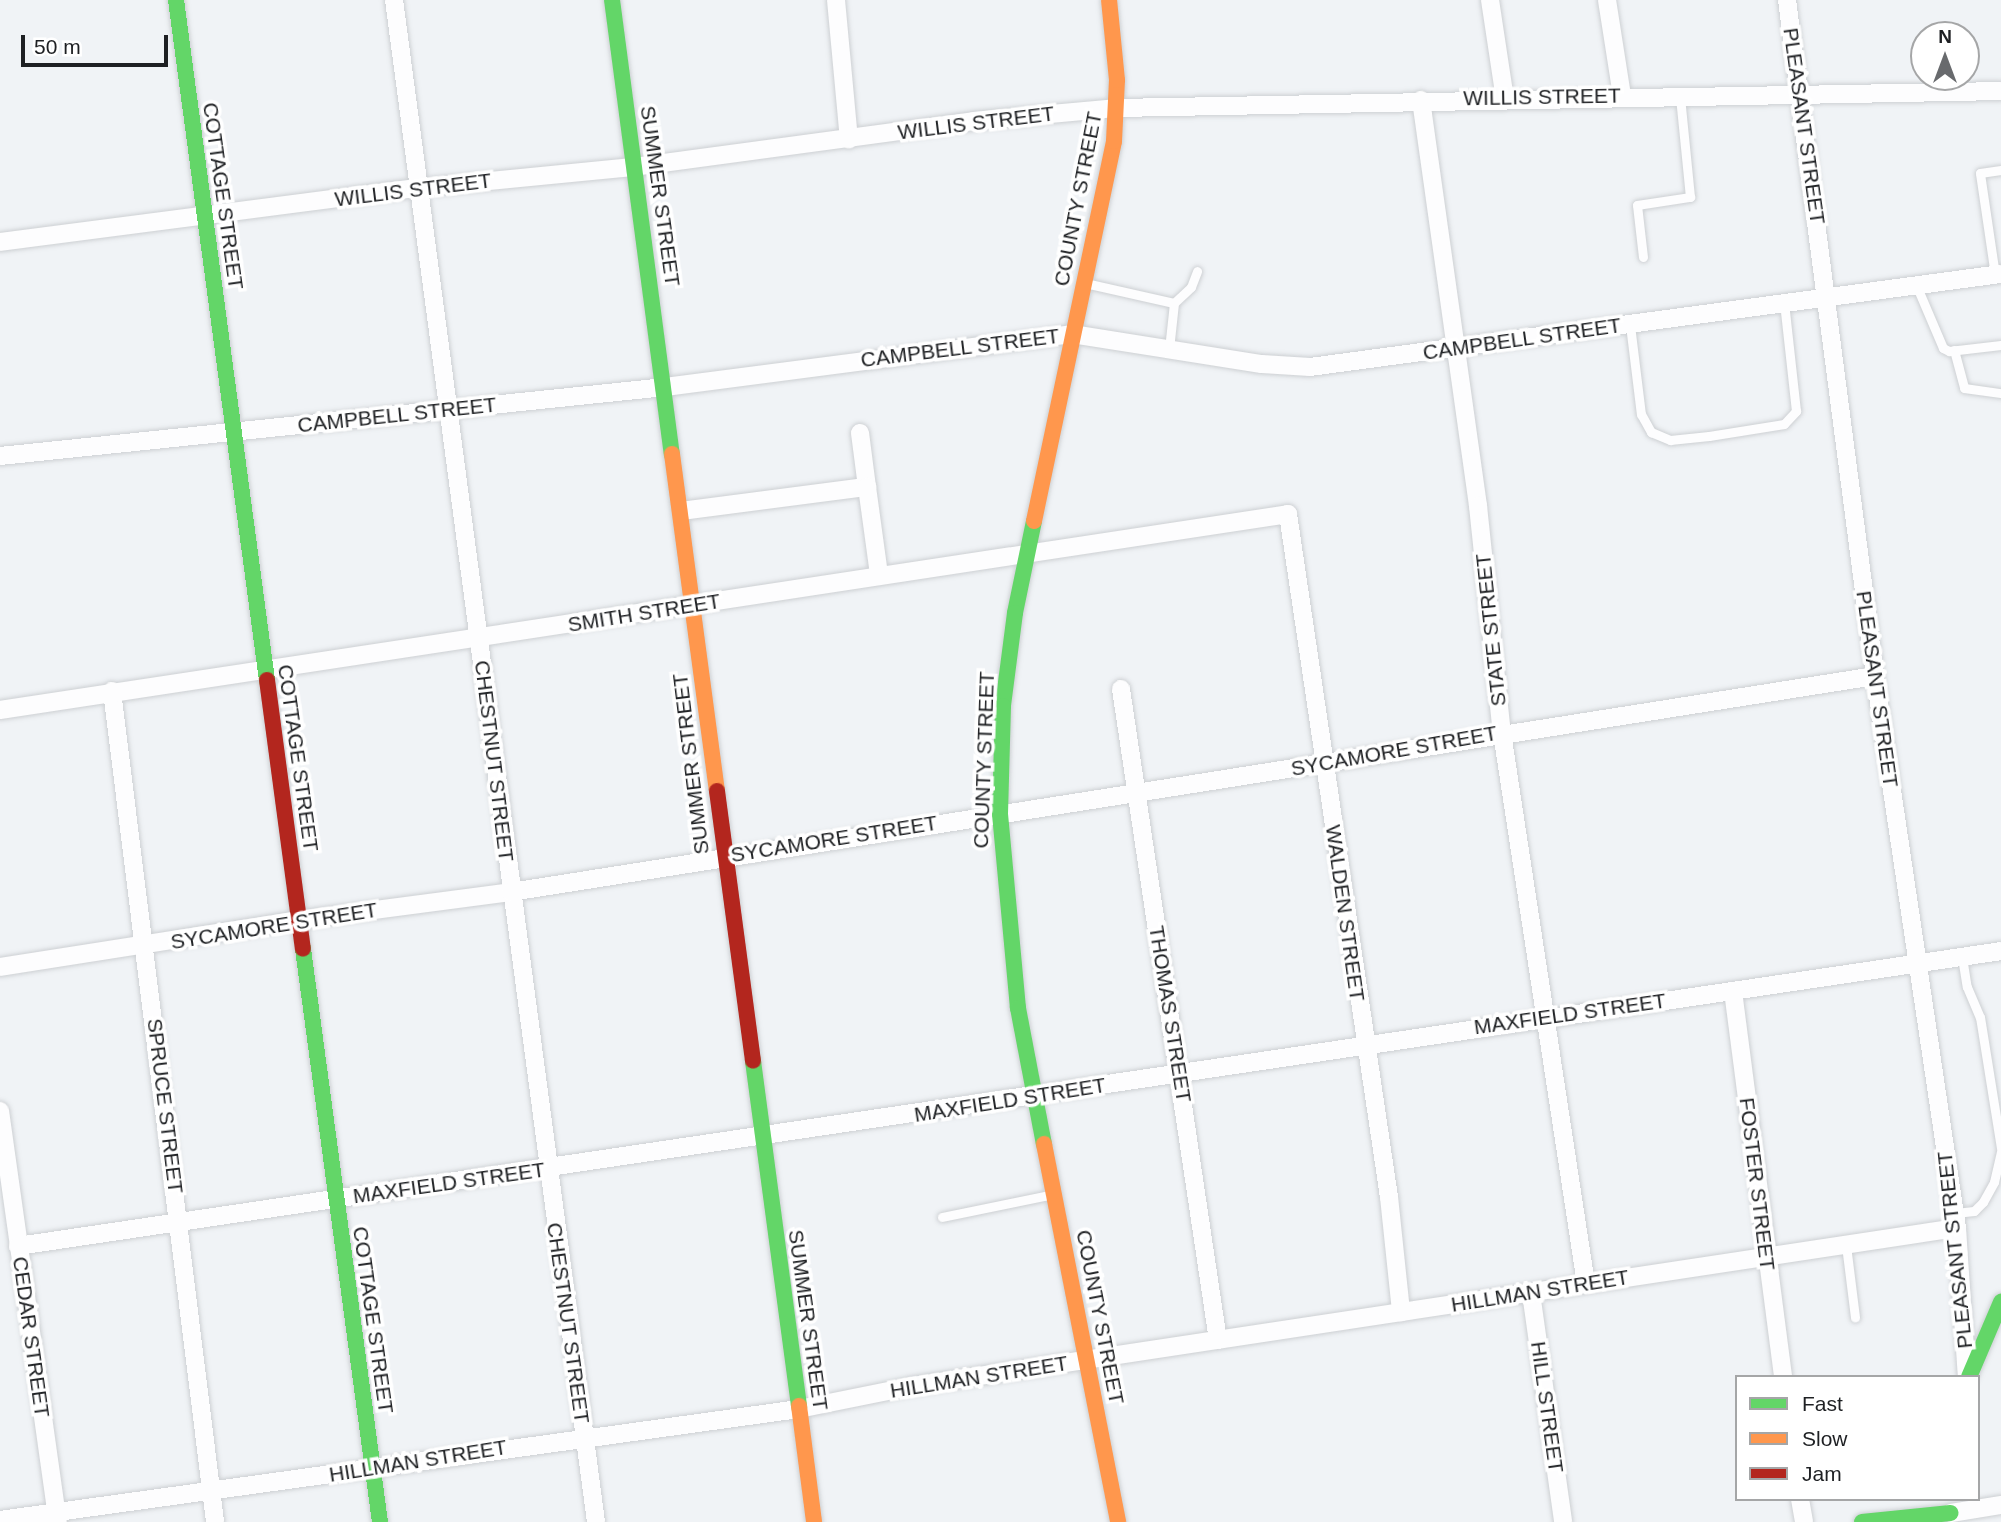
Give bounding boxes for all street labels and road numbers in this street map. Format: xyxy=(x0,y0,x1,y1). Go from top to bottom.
street label: PLEASANT STREET xyxy=(1778,26,1830,226)
street label: WILLIS STREET xyxy=(1463,83,1621,111)
street label: COTTAGE STREET xyxy=(197,101,249,291)
street label: WILLIS STREET xyxy=(896,101,1056,145)
street label: SUMMER STREET xyxy=(635,104,685,288)
street label: COUNTY STREET xyxy=(1049,110,1107,288)
street label: WILLIS STREET xyxy=(333,168,493,212)
street label: CAMPBELL STREET xyxy=(1421,313,1623,365)
street label: CAMPBELL STREET xyxy=(859,323,1061,373)
street label: CAMPBELL STREET xyxy=(296,392,498,438)
street label: STATE STREET xyxy=(1470,552,1512,708)
street label: SMITH STREET xyxy=(566,589,722,637)
street label: PLEASANT STREET xyxy=(1851,589,1903,789)
street label: CHESTNUT STREET xyxy=(469,659,519,863)
street label: COTTAGE STREET xyxy=(272,663,324,853)
street label: COUNTY STREET xyxy=(968,671,1000,849)
street label: SUMMER STREET xyxy=(667,672,715,856)
street label: SYCAMORE STREET xyxy=(1289,720,1499,782)
street label: SYCAMORE STREET xyxy=(729,810,939,868)
street label: WALDEN STREET xyxy=(1320,823,1370,1003)
street label: SYCAMORE STREET xyxy=(169,897,379,955)
street label: THOMAS STREET xyxy=(1144,924,1196,1104)
street label: MAXFIELD STREET xyxy=(1472,988,1668,1040)
street label: SPRUCE STREET xyxy=(142,1017,188,1195)
street label: MAXFIELD STREET xyxy=(912,1072,1108,1128)
street label: FOSTER STREET xyxy=(1734,1096,1780,1272)
street label: PLEASANT STREET xyxy=(1932,1150,1978,1350)
street label: MAXFIELD STREET xyxy=(351,1157,547,1209)
street label: CHESTNUT STREET xyxy=(541,1221,595,1425)
street label: COTTAGE STREET xyxy=(347,1225,399,1415)
street label: SUMMER STREET xyxy=(783,1228,833,1412)
street label: COUNTY STREET xyxy=(1071,1228,1129,1406)
street label: CEDAR STREET xyxy=(7,1255,55,1419)
street label: HILLMAN STREET xyxy=(1449,1264,1631,1318)
street label: HILL STREET xyxy=(1525,1339,1569,1475)
street label: HILLMAN STREET xyxy=(888,1350,1070,1404)
street label: HILLMAN STREET xyxy=(327,1434,509,1488)

